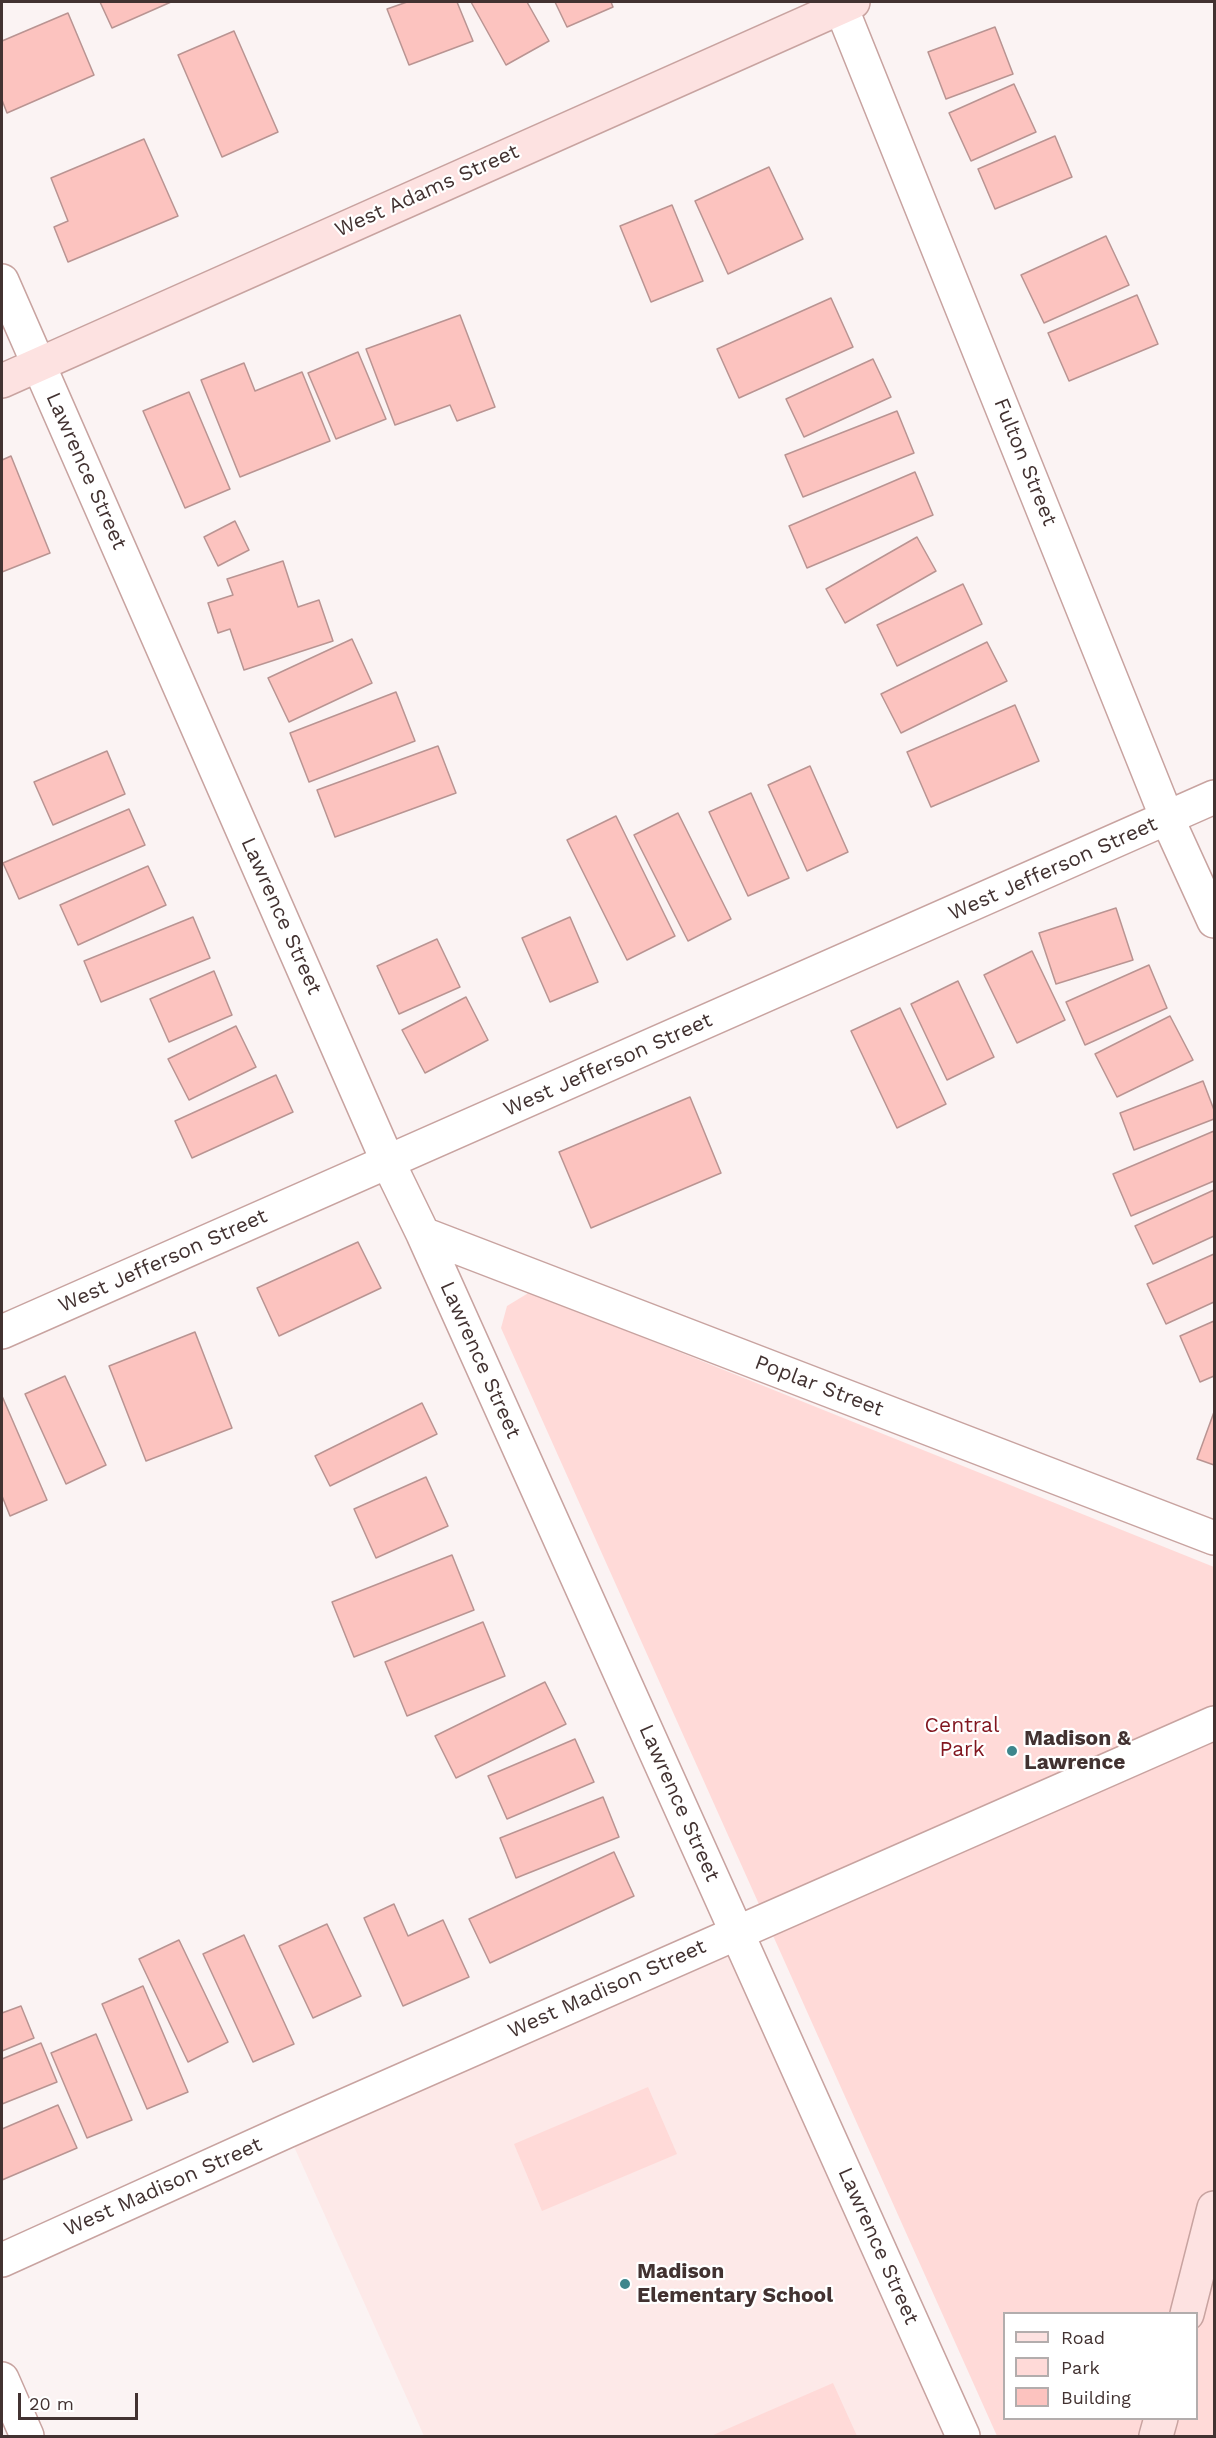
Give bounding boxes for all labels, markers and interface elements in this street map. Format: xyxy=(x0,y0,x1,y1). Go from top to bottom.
street label: West Adams Street xyxy=(331,139,523,243)
street label: Lawrence Street xyxy=(40,389,132,553)
street label: Fulton Street xyxy=(988,394,1062,530)
street label: West Jefferson Street xyxy=(945,812,1161,926)
street label: Lawrence Street xyxy=(235,834,327,998)
street label: West Jefferson Street xyxy=(500,1008,716,1122)
street label: West Jefferson Street xyxy=(55,1204,271,1318)
street label: Lawrence Street xyxy=(434,1278,526,1442)
street label: Poplar Street xyxy=(751,1350,887,1422)
park label: Central Park xyxy=(925,1713,999,1763)
street label: Lawrence Street xyxy=(633,1721,725,1885)
place label: Madison & Lawrence xyxy=(1024,1726,1131,1776)
marker: Madison & Lawrence xyxy=(1005,1744,1019,1758)
street label: West Madison Street xyxy=(504,1934,710,2044)
street label: West Madison Street xyxy=(60,2132,266,2242)
street label: Lawrence Street xyxy=(832,2164,924,2328)
place label: Madison Elementary School xyxy=(637,2259,833,2309)
marker: Madison Elementary School xyxy=(618,2277,632,2291)
legend xyxy=(1003,2312,1198,2420)
text: Road xyxy=(1061,2327,1105,2348)
text: Park xyxy=(1061,2357,1100,2378)
scale bar xyxy=(21,2381,141,2419)
text: Building xyxy=(1061,2387,1131,2408)
text: 20 m xyxy=(29,2393,74,2414)

